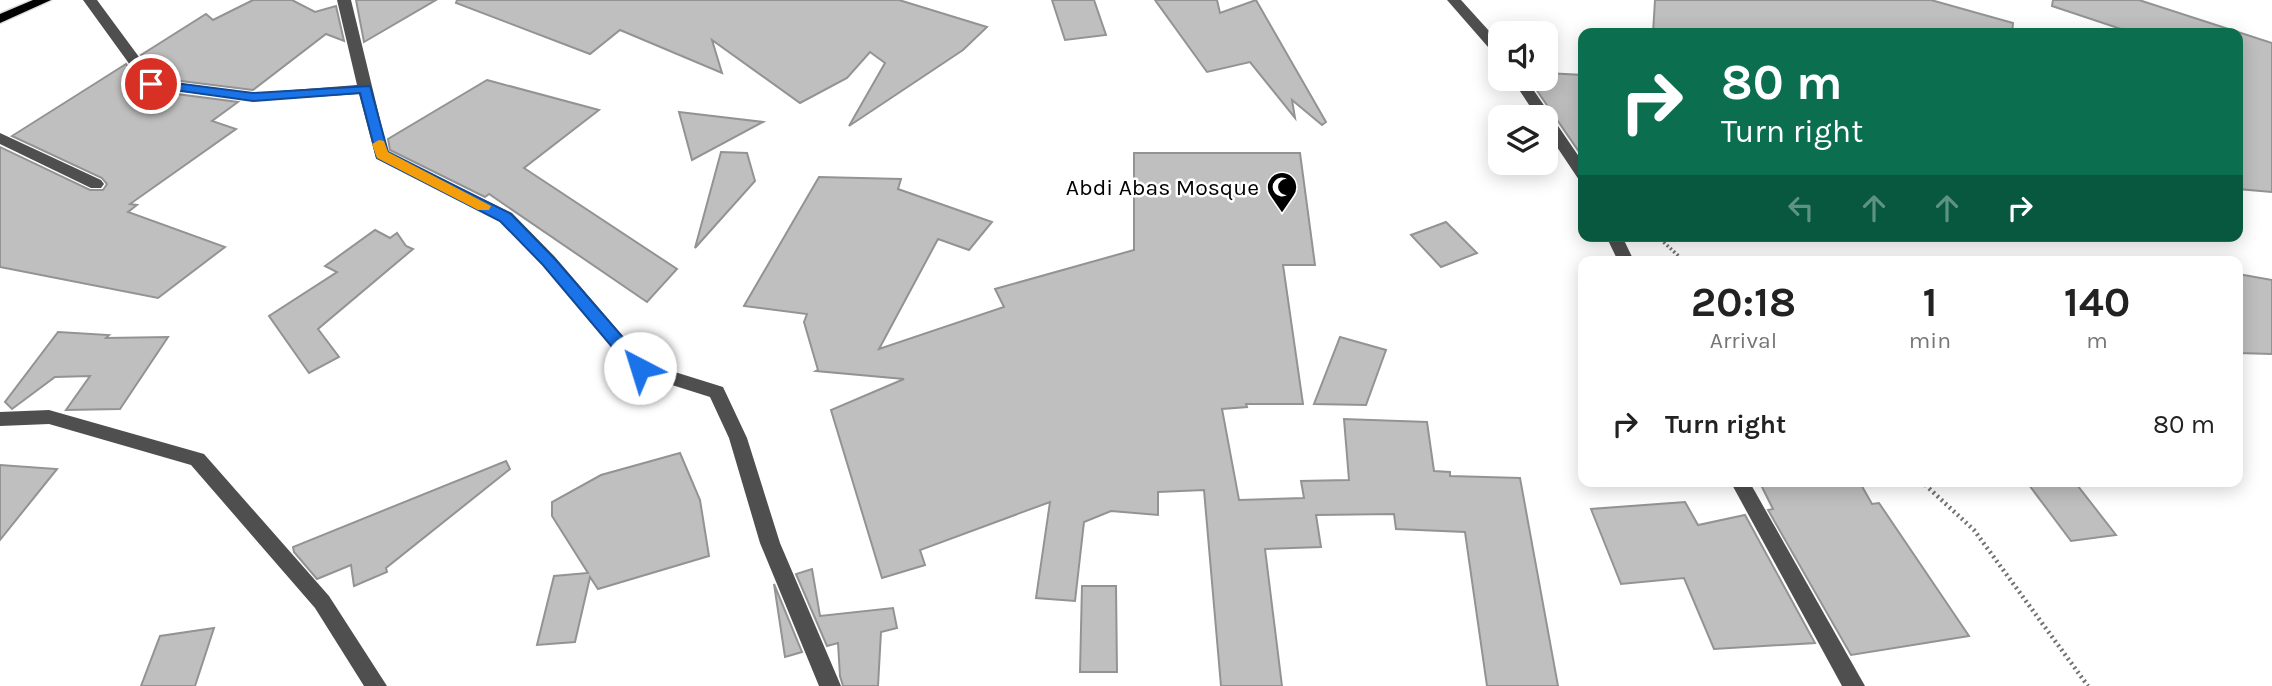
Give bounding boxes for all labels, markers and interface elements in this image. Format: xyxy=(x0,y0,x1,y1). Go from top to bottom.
map controls xyxy=(1488,21,1558,175)
button: sound xyxy=(1488,21,1558,91)
pin xyxy=(121,54,181,114)
text: 80 m xyxy=(1721,54,1843,111)
icon: right xyxy=(1606,56,1697,147)
icon: arrive xyxy=(132,65,170,103)
button: layers xyxy=(1488,105,1558,175)
text: Turn right xyxy=(1721,113,1863,150)
mosque icon: Abdi Abas Mosque xyxy=(1265,170,1299,214)
place label: Abdi Abas Mosque xyxy=(1066,174,1259,201)
icon: left xyxy=(1782,189,1820,227)
icon: ahead xyxy=(1855,189,1893,227)
icon: ahead xyxy=(1928,189,1966,227)
icon: right xyxy=(2001,189,2039,227)
text: 20:18 xyxy=(1691,277,1796,327)
text: 1 xyxy=(1922,277,1937,327)
text: 140 xyxy=(2064,277,2130,327)
text: Arrival xyxy=(1710,327,1777,354)
text: min xyxy=(1909,327,1951,354)
text: m xyxy=(2086,327,2108,354)
position arrow xyxy=(603,331,677,405)
icon: right xyxy=(1606,405,1644,443)
text: Turn right xyxy=(1665,409,1786,440)
text: 80 m xyxy=(2153,409,2215,440)

